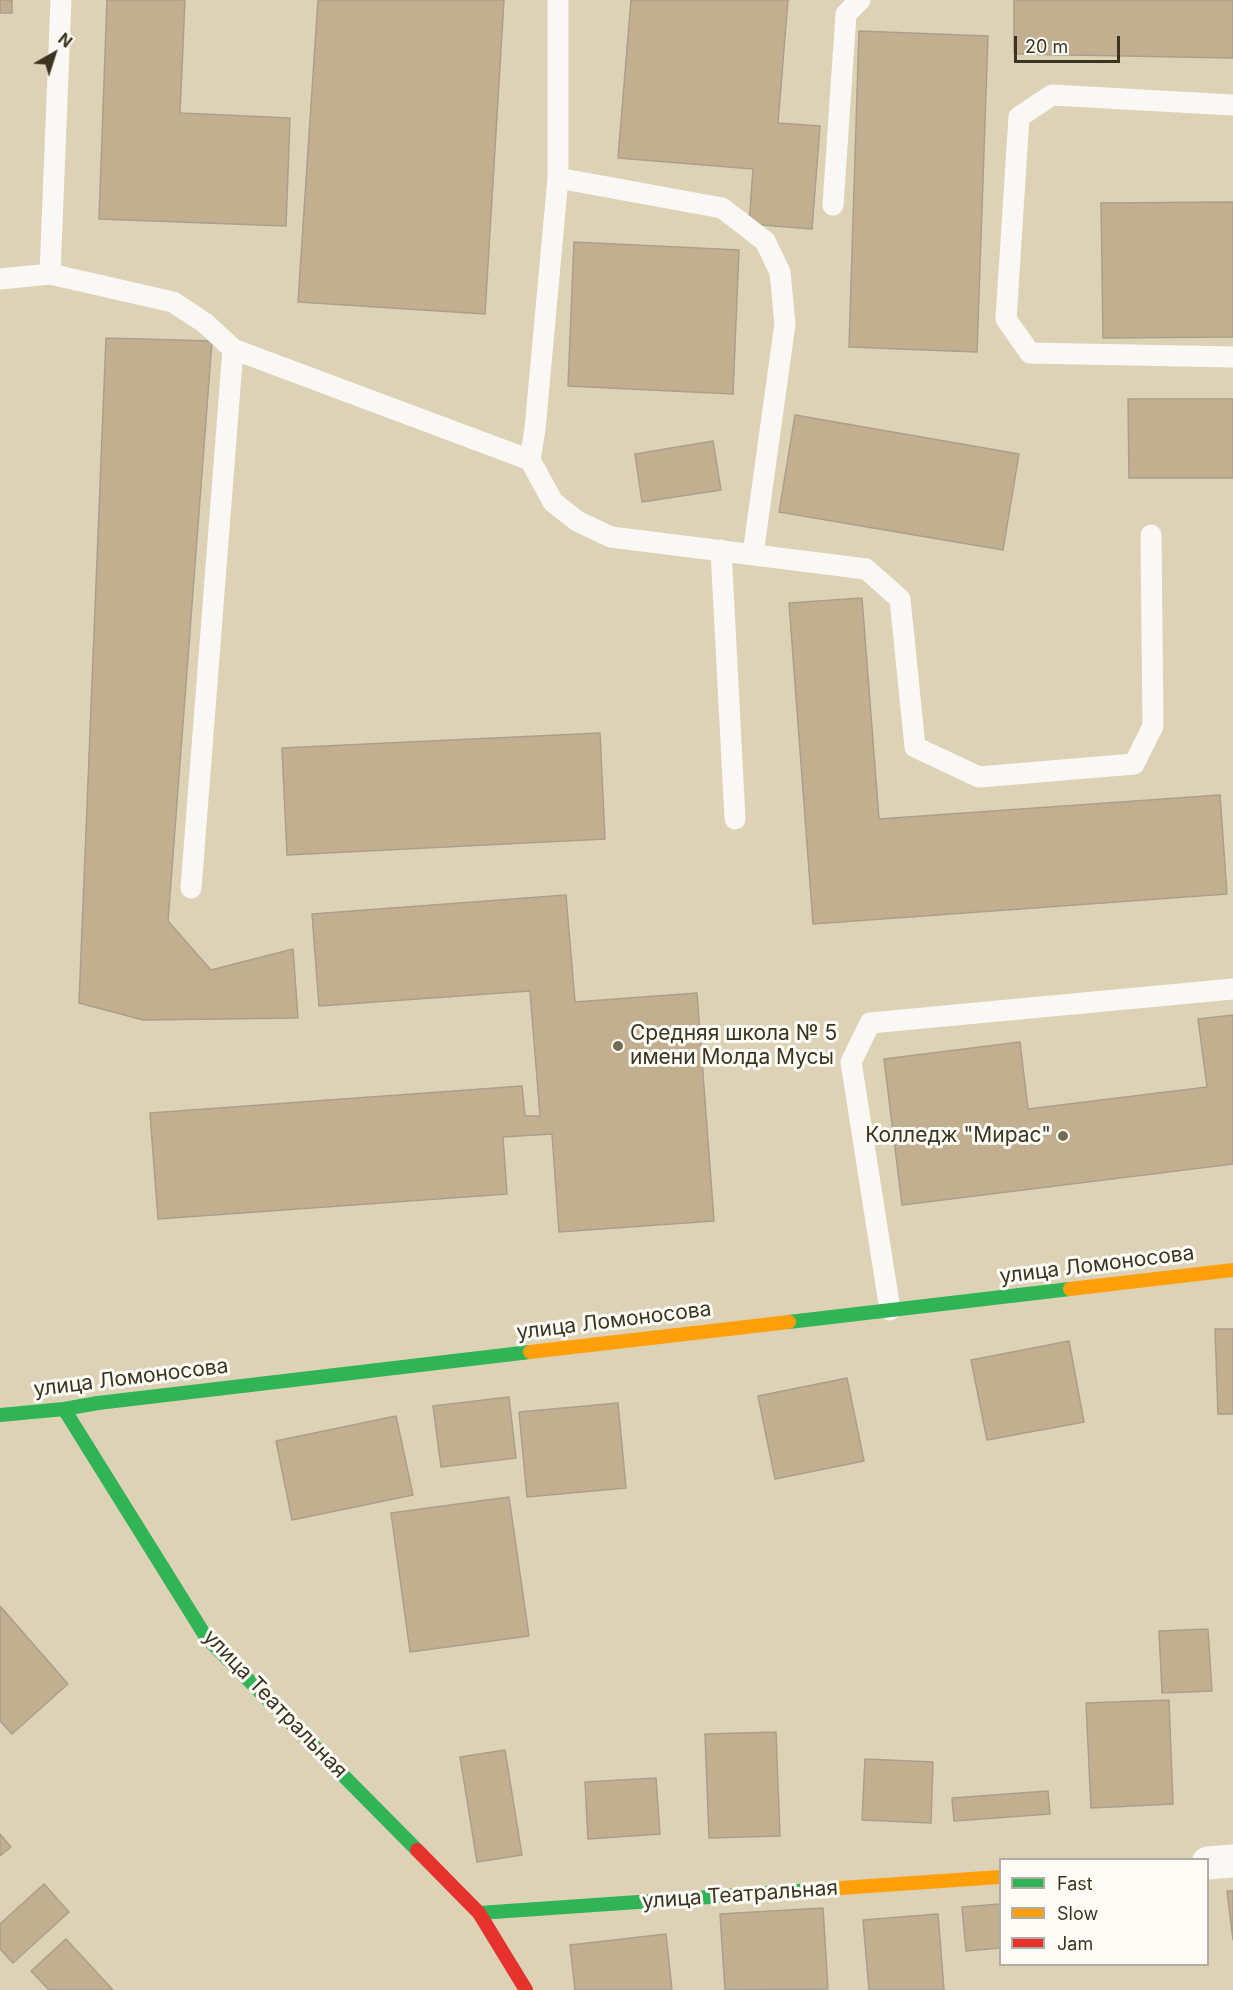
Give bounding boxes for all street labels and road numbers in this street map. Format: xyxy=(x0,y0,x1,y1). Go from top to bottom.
street label: улица Ломоносова xyxy=(998,1241,1196,1289)
street label: улица Ломоносова xyxy=(515,1297,713,1345)
street label: улица Ломоносова xyxy=(32,1354,230,1402)
street label: улица Театральная xyxy=(198,1625,352,1783)
street label: улица Театральная xyxy=(641,1876,839,1914)

